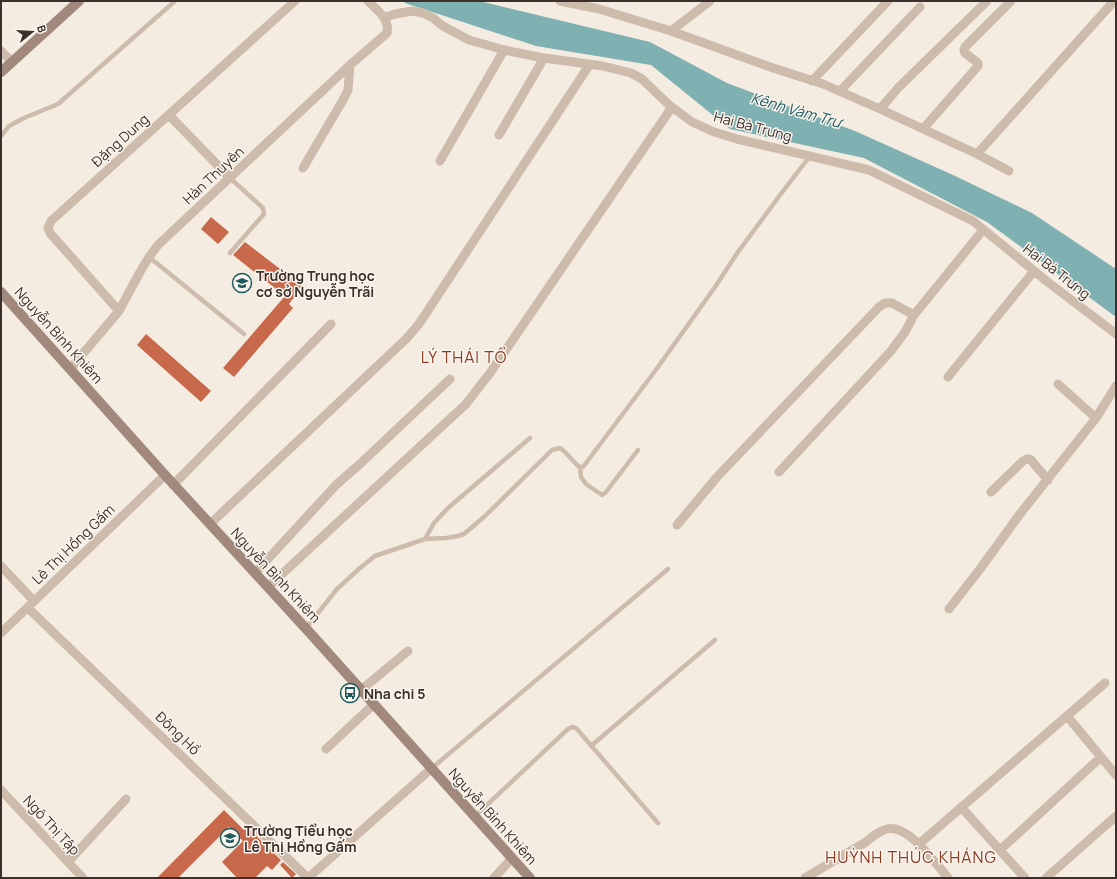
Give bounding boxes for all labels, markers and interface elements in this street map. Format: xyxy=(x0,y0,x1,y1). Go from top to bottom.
north arrow xyxy=(12,12,52,52)
text: B xyxy=(34,23,50,34)
water label: Kênh Vàm Trư xyxy=(749,87,846,134)
street label: Hai Bà Trưng xyxy=(712,106,794,146)
street label: Đặng Dung xyxy=(87,109,153,171)
street label: Hàn Thuyên xyxy=(178,142,248,208)
street label: Hai Bà Trưng xyxy=(1020,239,1094,303)
place label: Trường Trung học cơ sở Nguyễn Trãi xyxy=(256,266,375,301)
school or university icon: Trường Trung học cơ sở Nguyễn Trãi xyxy=(231,272,253,294)
street label: Nguyễn Bỉnh Khiêm xyxy=(11,283,107,387)
district label: LÝ THÁI TỔ xyxy=(421,346,507,368)
street label: Lê Thị Hồng Gấm xyxy=(28,500,118,588)
street label: Nguyễn Bỉnh Khiêm xyxy=(227,523,325,627)
bus stop icon: Nha chi 5 xyxy=(339,682,361,704)
place label: Nha chi 5 xyxy=(364,684,425,703)
street label: Đông Hồ xyxy=(152,707,204,759)
street label: Nguyễn Bỉnh Khiêm xyxy=(445,764,541,868)
street label: Ngô Thị Tập xyxy=(19,791,85,859)
place label: Trường Tiểu học Lê Thị Hồng Gấm xyxy=(244,821,357,856)
school or university icon: Trường Tiểu học Lê Thị Hồng Gấm xyxy=(219,827,241,849)
district label: HUỲNH THÚC KHÁNG xyxy=(825,846,997,868)

